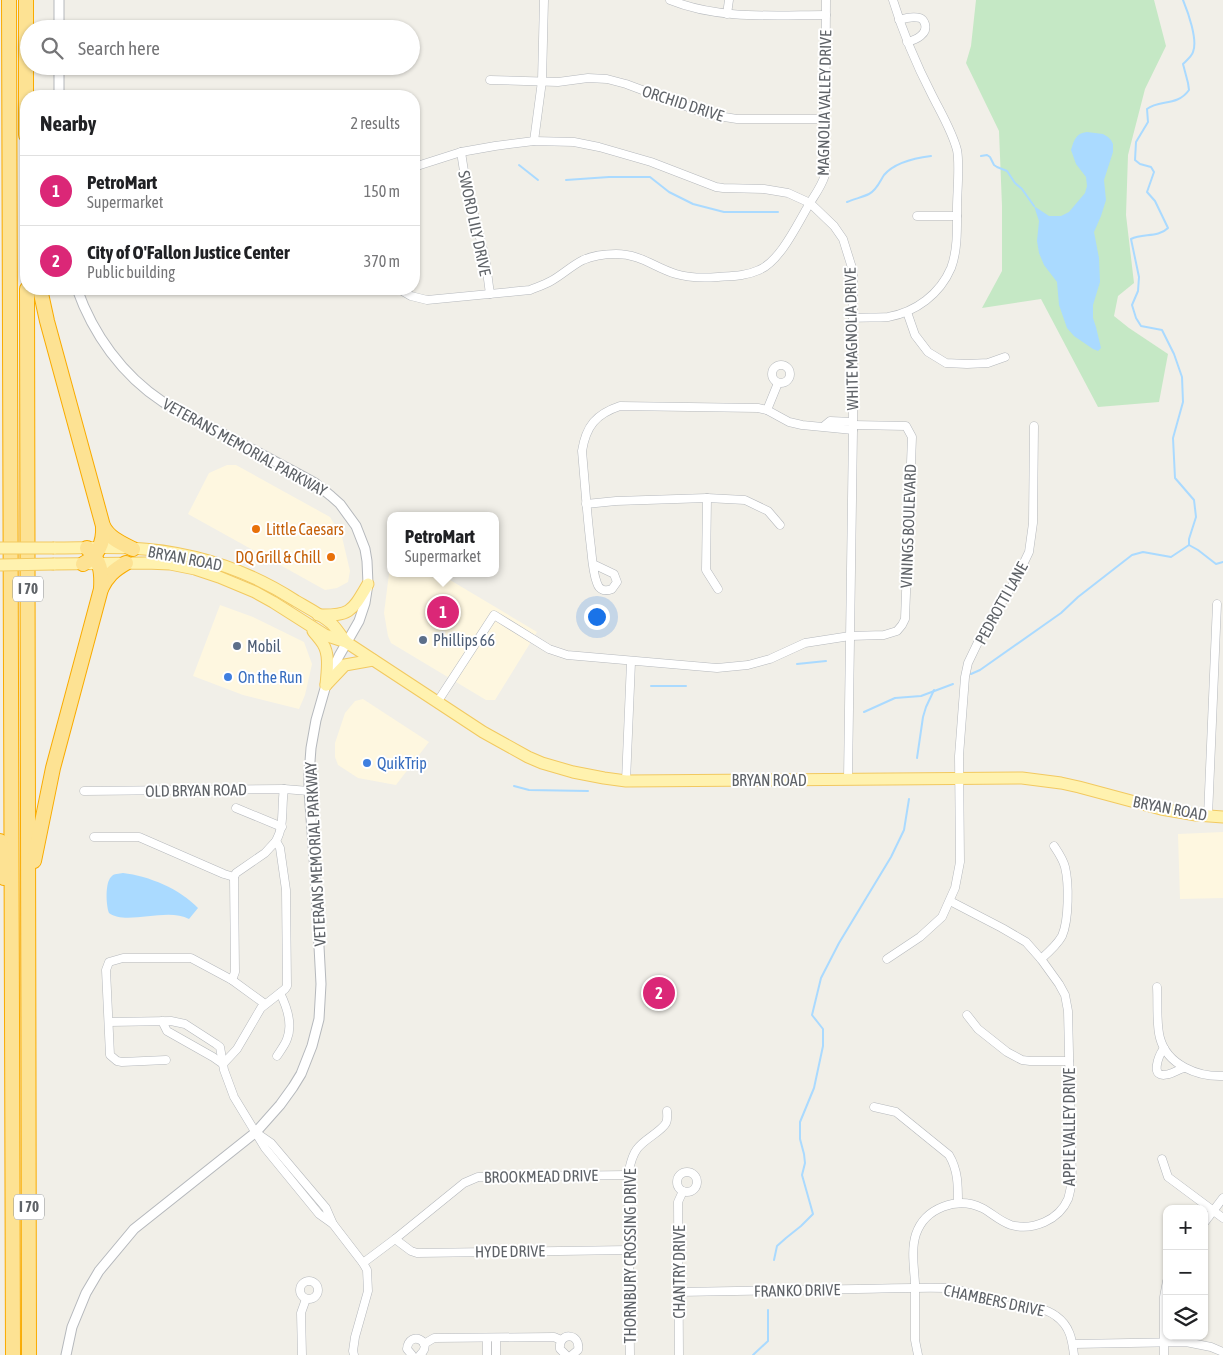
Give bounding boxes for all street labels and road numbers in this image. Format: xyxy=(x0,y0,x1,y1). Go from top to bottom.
street label: MAGNOLIA VALLEY DRIVE xyxy=(814,30,834,176)
street label: ORCHID DRIVE xyxy=(640,81,726,125)
street label: SWORD LILY DRIVE xyxy=(455,169,495,277)
street label: WHITE MAGNOLIA DRIVE xyxy=(841,267,861,411)
street label: VETERANS MEMORIAL PARKWAY xyxy=(160,394,331,500)
street label: VININGS BOULEVARD xyxy=(897,464,919,588)
street label: BRYAN ROAD xyxy=(146,542,224,574)
street label: PEDROTTI LANE xyxy=(971,559,1031,647)
road number: I 70 xyxy=(13,576,43,602)
street label: VETERANS MEMORIAL PARKWAY xyxy=(301,760,329,947)
street label: BRYAN ROAD xyxy=(731,771,807,789)
street label: OLD BRYAN ROAD xyxy=(145,780,247,800)
street label: BRYAN ROAD xyxy=(1131,792,1209,824)
street label: APPLE VALLEY DRIVE xyxy=(1060,1068,1078,1186)
street label: BROOKMEAD DRIVE xyxy=(484,1166,598,1186)
street label: THORNBURY CROSSING DRIVE xyxy=(621,1168,639,1344)
road number: I 70 xyxy=(14,1194,44,1220)
street label: CHANTRY DRIVE xyxy=(670,1225,688,1319)
street label: HYDE DRIVE xyxy=(475,1241,545,1261)
street label: FRANKO DRIVE xyxy=(754,1280,840,1300)
street label: CHAMBERS DRIVE xyxy=(942,1281,1046,1319)

